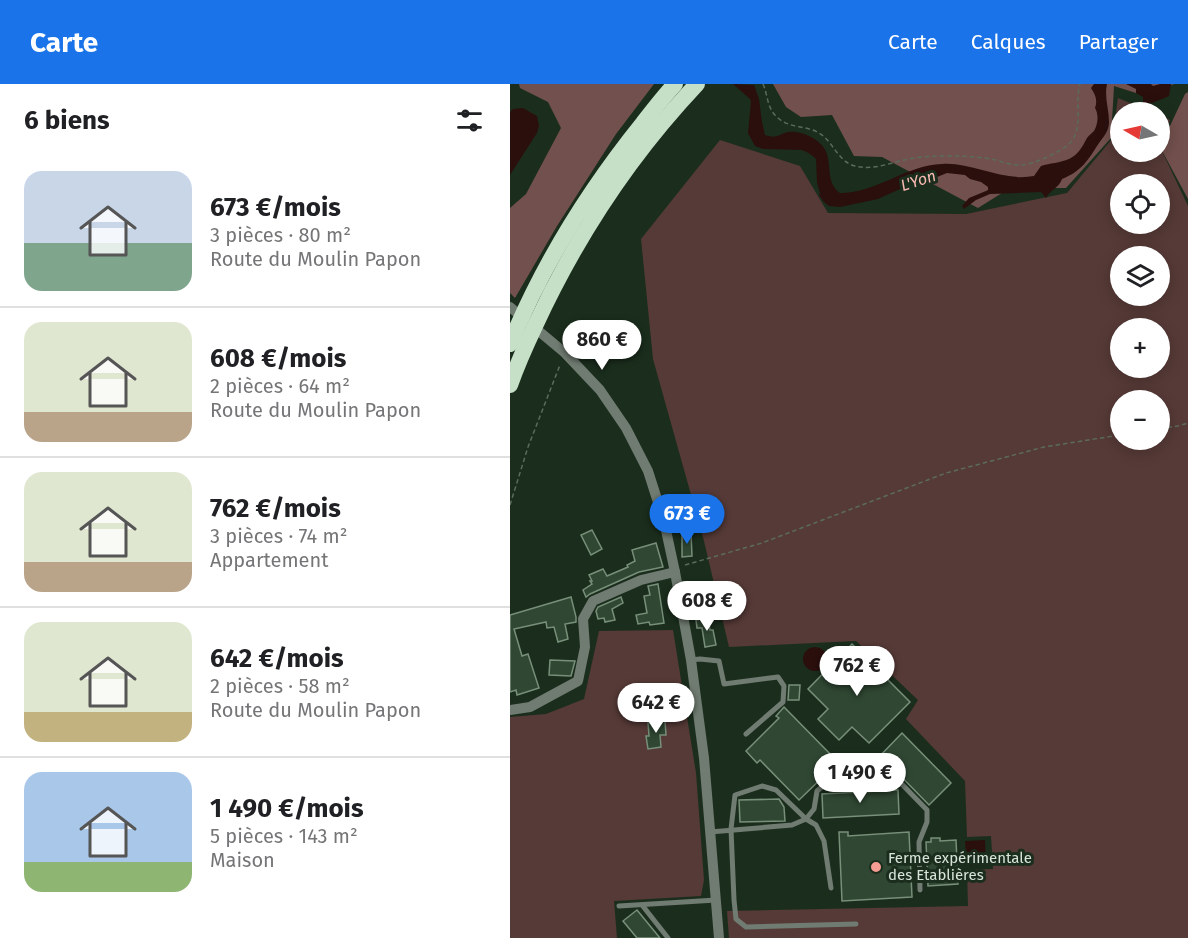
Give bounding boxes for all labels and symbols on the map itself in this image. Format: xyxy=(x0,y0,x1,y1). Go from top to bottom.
north arrow xyxy=(1110,102,1170,162)
water label: L'Yon xyxy=(898,166,938,195)
pin: 860 € xyxy=(560,320,644,371)
pin: 673 € xyxy=(645,494,729,545)
pin: 608 € xyxy=(665,581,749,632)
pin: 762 € xyxy=(815,646,899,697)
pin: 642 € xyxy=(614,683,698,734)
pin: 1 490 € xyxy=(805,753,915,804)
place label: Ferme expérimentale des Etablières xyxy=(888,849,1032,884)
marker: Ferme expérimentale des Etablières xyxy=(869,860,883,874)

